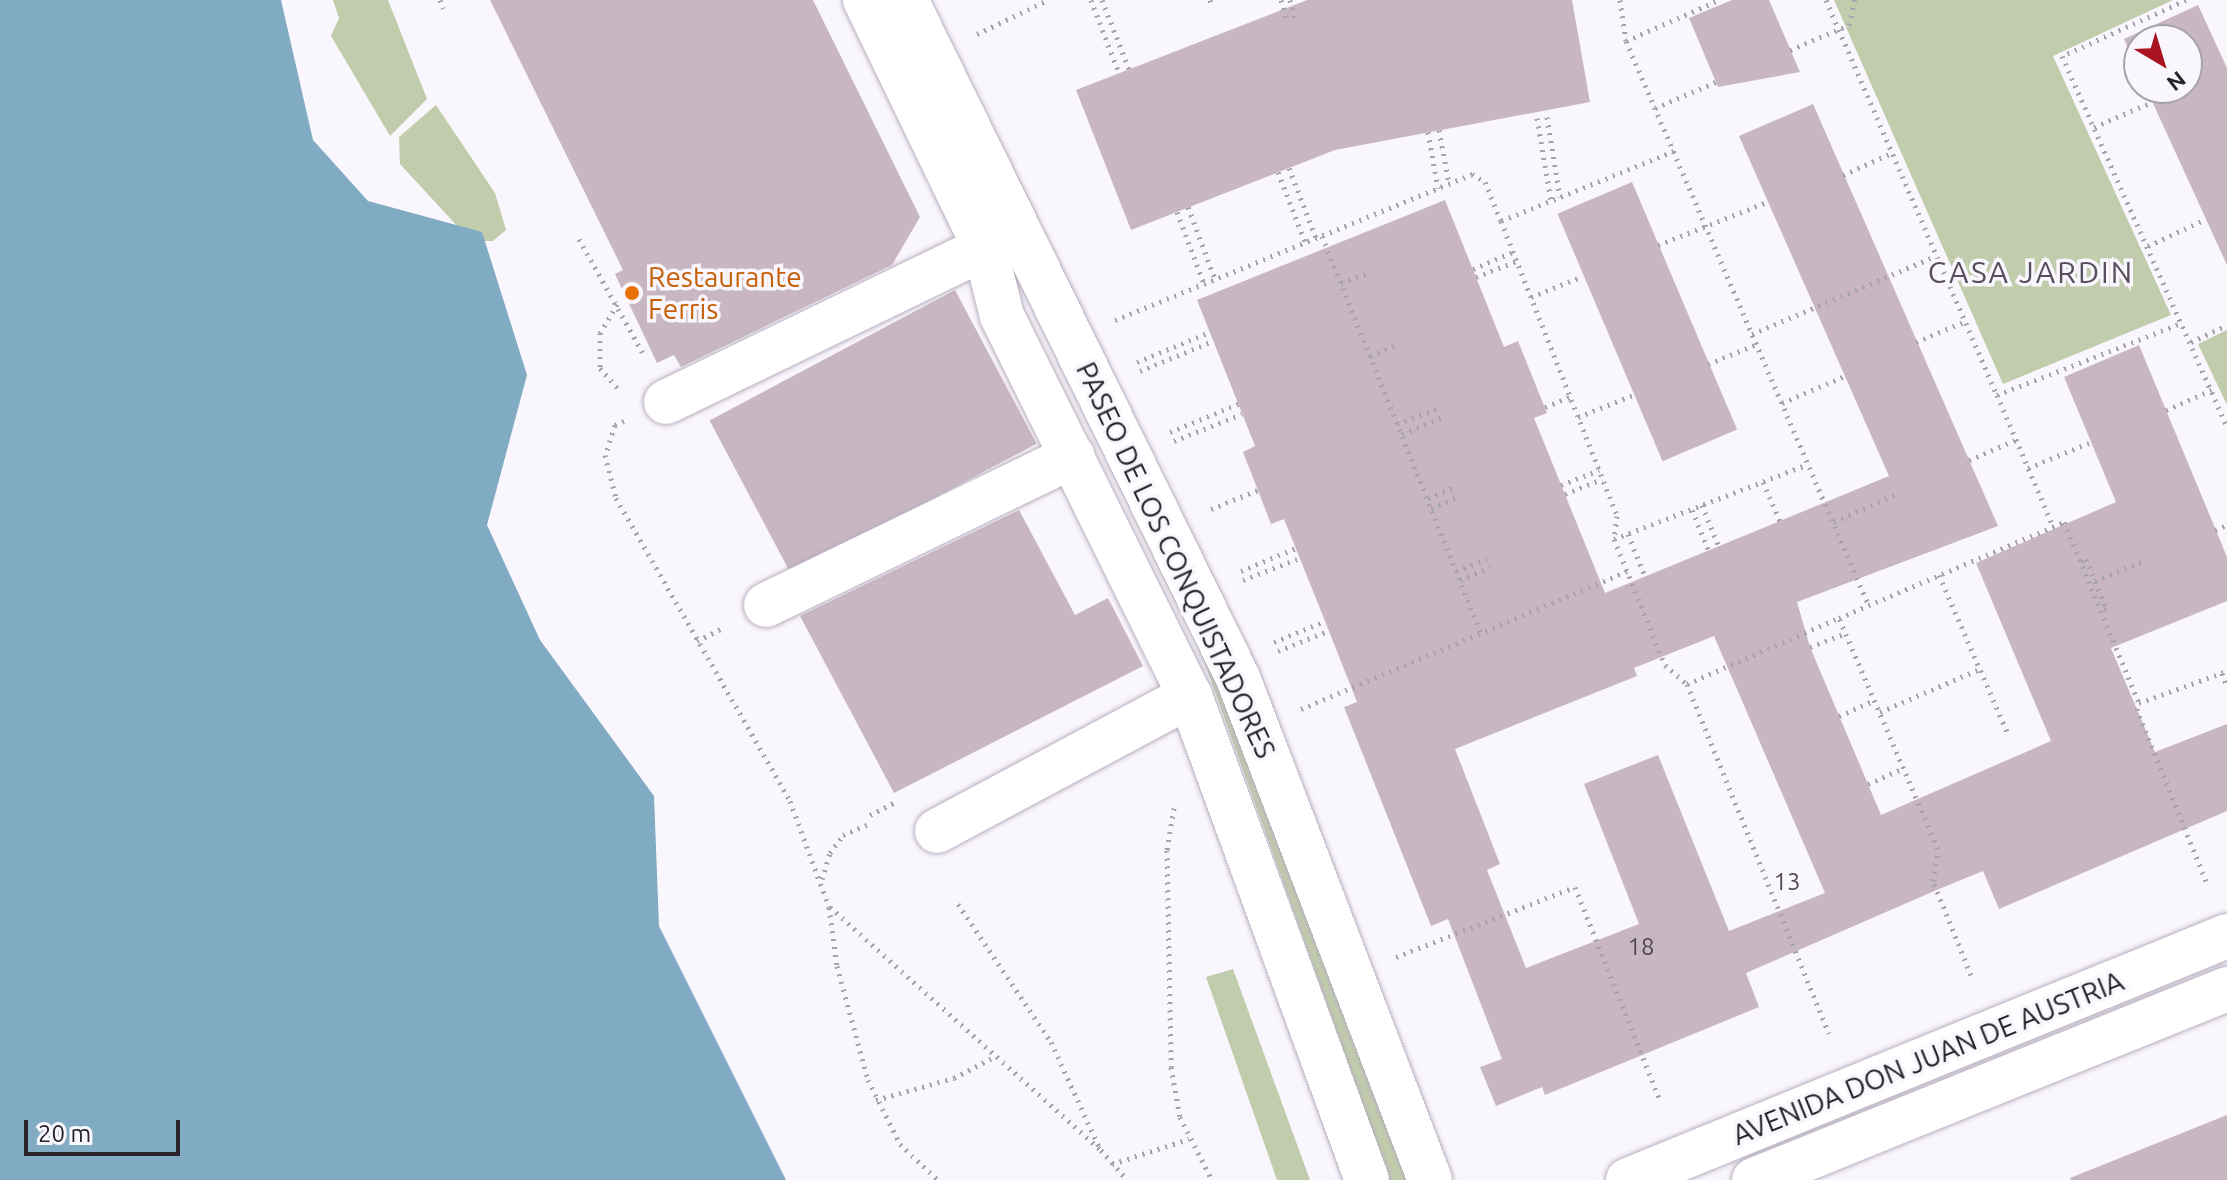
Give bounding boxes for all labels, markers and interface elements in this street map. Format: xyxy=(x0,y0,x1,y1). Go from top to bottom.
north arrow xyxy=(2123,24,2203,104)
text: N xyxy=(2163,67,2191,97)
district label: CASA JARDIN xyxy=(1928,254,2134,290)
place label: Restaurante Ferris xyxy=(648,260,802,326)
marker: Restaurante Ferris xyxy=(623,284,641,302)
street label: PASEO DE LOS CONQUISTADORES xyxy=(1069,357,1283,763)
house number: 13 xyxy=(1773,868,1801,896)
house number: 18 xyxy=(1627,933,1655,961)
street label: AVENIDA DON JUAN DE AUSTRIA xyxy=(1727,964,2129,1152)
scale bar xyxy=(28,1104,184,1154)
text: 20 m xyxy=(38,1120,91,1147)

